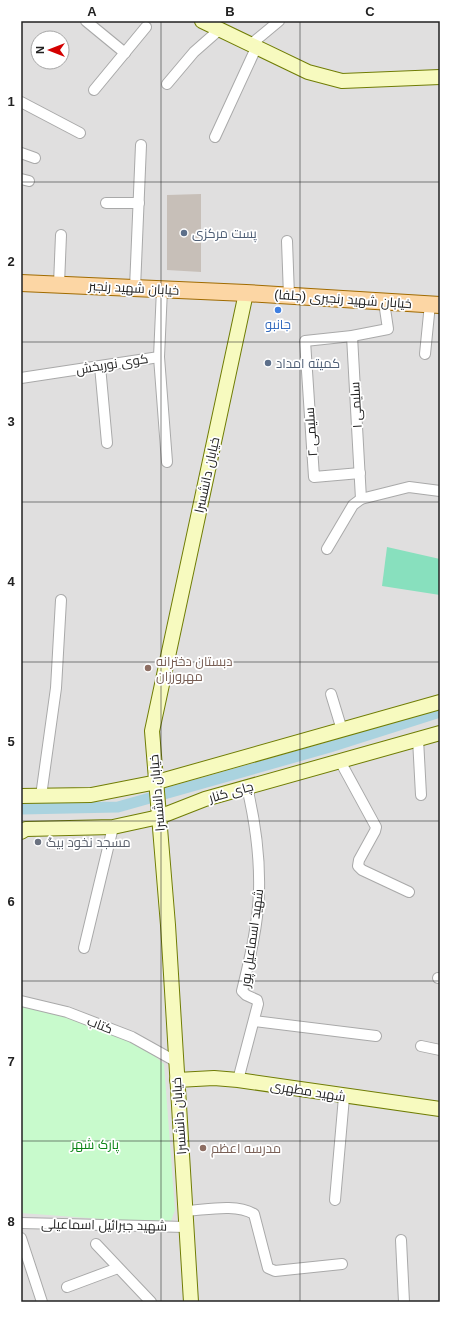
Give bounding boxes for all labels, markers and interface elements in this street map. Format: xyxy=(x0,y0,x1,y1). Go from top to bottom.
text: A xyxy=(87,4,97,19)
text: B xyxy=(225,4,235,19)
text: C xyxy=(365,4,375,19)
north arrow xyxy=(30,30,70,70)
text: N xyxy=(34,46,46,54)
text: 1 xyxy=(7,94,15,109)
place label: پست مرکزی xyxy=(192,226,257,243)
marker: پست مرکزی xyxy=(179,228,189,238)
text: 2 xyxy=(7,254,15,269)
street label: خیابان شهید رنجبر xyxy=(87,278,180,298)
street label: خیابان شهید رنجبری (جلفا) xyxy=(274,287,412,311)
marker: جانبو xyxy=(273,305,283,315)
place label: جانبو xyxy=(265,317,291,332)
street label: کوی نوربخش xyxy=(75,351,149,377)
place label: کمیته امداد xyxy=(276,356,340,371)
marker: کمیته امداد xyxy=(263,358,273,368)
street label: سلیمی ۱ xyxy=(347,381,365,429)
street label: سلیمی ۲ xyxy=(302,407,320,457)
text: 3 xyxy=(7,414,15,429)
street label: خیابان دانشسرا xyxy=(192,436,222,514)
text: 4 xyxy=(7,574,15,589)
place label: دبستان دخترانه مهرورزان xyxy=(156,654,233,684)
marker: دبستان دخترانه مهرورزان xyxy=(143,663,153,673)
text: 5 xyxy=(7,734,15,749)
street label: خیابان دانشسرا xyxy=(146,754,168,832)
street label: چای کنار xyxy=(206,779,255,808)
place label: مسجد نخود‌ بیگ xyxy=(46,835,131,850)
marker: مسجد نخود‌ بیگ xyxy=(33,837,43,847)
street label: شهید اسماعیل پور xyxy=(238,888,268,989)
text: 6 xyxy=(7,894,15,909)
street label: کتاب xyxy=(85,1013,115,1037)
text: 7 xyxy=(7,1054,15,1069)
street label: خیابان دانشسرا xyxy=(169,1077,189,1155)
street label: شهید مطهری xyxy=(269,1078,347,1104)
park label: پارک شهر xyxy=(70,1137,119,1154)
place label: مدرسه اعظم xyxy=(211,1141,281,1158)
marker: مدرسه اعظم xyxy=(198,1143,208,1153)
text: 8 xyxy=(7,1214,15,1229)
street label: شهید جبرائیل اسماعیلی xyxy=(41,1216,167,1234)

